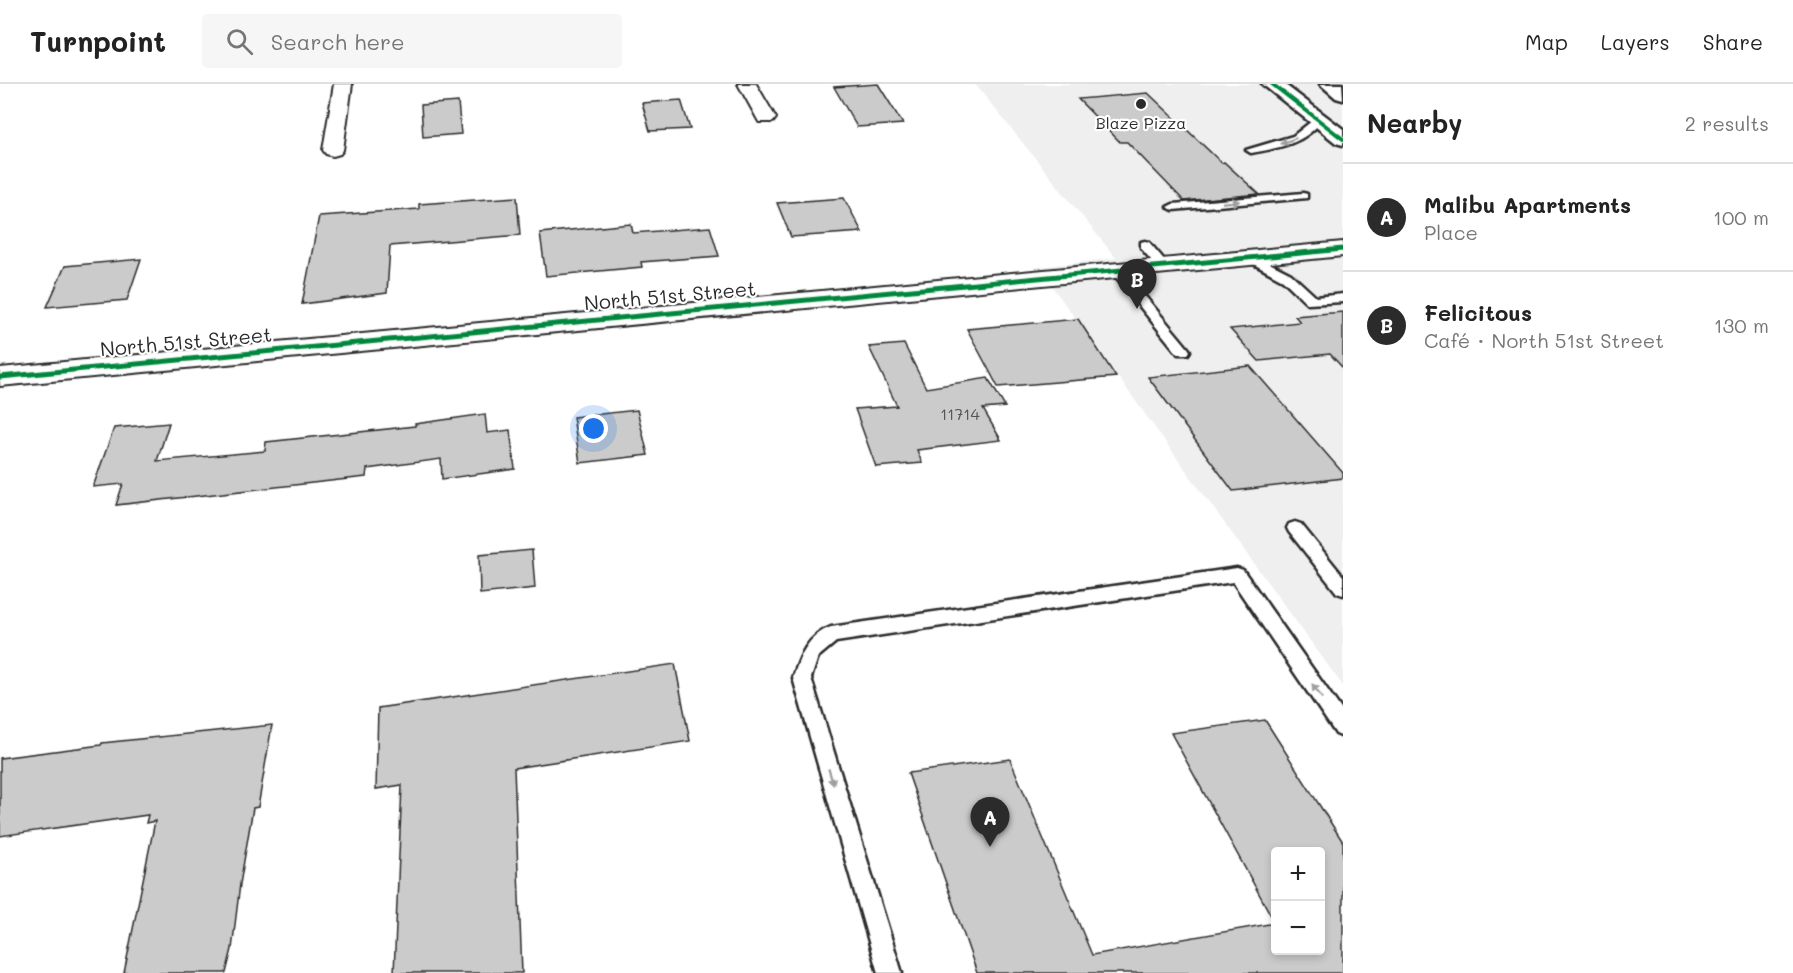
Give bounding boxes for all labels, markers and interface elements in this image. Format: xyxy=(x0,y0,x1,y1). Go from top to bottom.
search box xyxy=(202,14,622,68)
text: Turnpoint xyxy=(30,23,166,59)
icon: search xyxy=(223,25,256,58)
text: Search here xyxy=(271,27,405,56)
text: Map xyxy=(1525,28,1568,55)
text: Layers xyxy=(1601,28,1670,55)
text: Share xyxy=(1703,28,1763,55)
marker: Blaze Pizza xyxy=(1134,97,1148,111)
text: Nearby xyxy=(1367,106,1462,140)
text: 2 results xyxy=(1685,110,1769,136)
place label: Blaze Pizza xyxy=(1096,112,1186,133)
one-way arrow xyxy=(1278,136,1296,146)
text: Malibu Apartments xyxy=(1424,190,1631,219)
one-way arrow xyxy=(1222,197,1241,207)
text: A xyxy=(1380,204,1393,230)
text: 100 m xyxy=(1713,204,1769,230)
text: Place xyxy=(1424,219,1478,245)
pin: B xyxy=(1118,260,1156,309)
street label: North 51st Street xyxy=(583,275,757,315)
text: Felicitous xyxy=(1424,298,1532,327)
text: B xyxy=(1380,312,1393,338)
text: 130 m xyxy=(1714,312,1769,338)
street label: North 51st Street xyxy=(99,321,273,361)
text: Café · North 51st Street xyxy=(1424,327,1664,353)
house number: 11714 xyxy=(940,403,980,424)
your location xyxy=(579,414,608,443)
one-way arrow xyxy=(1311,683,1323,699)
one-way arrow xyxy=(827,768,836,786)
pin: A xyxy=(970,798,1010,847)
map controls xyxy=(1271,847,1325,955)
button: + xyxy=(1271,847,1325,901)
button: − xyxy=(1271,901,1325,955)

